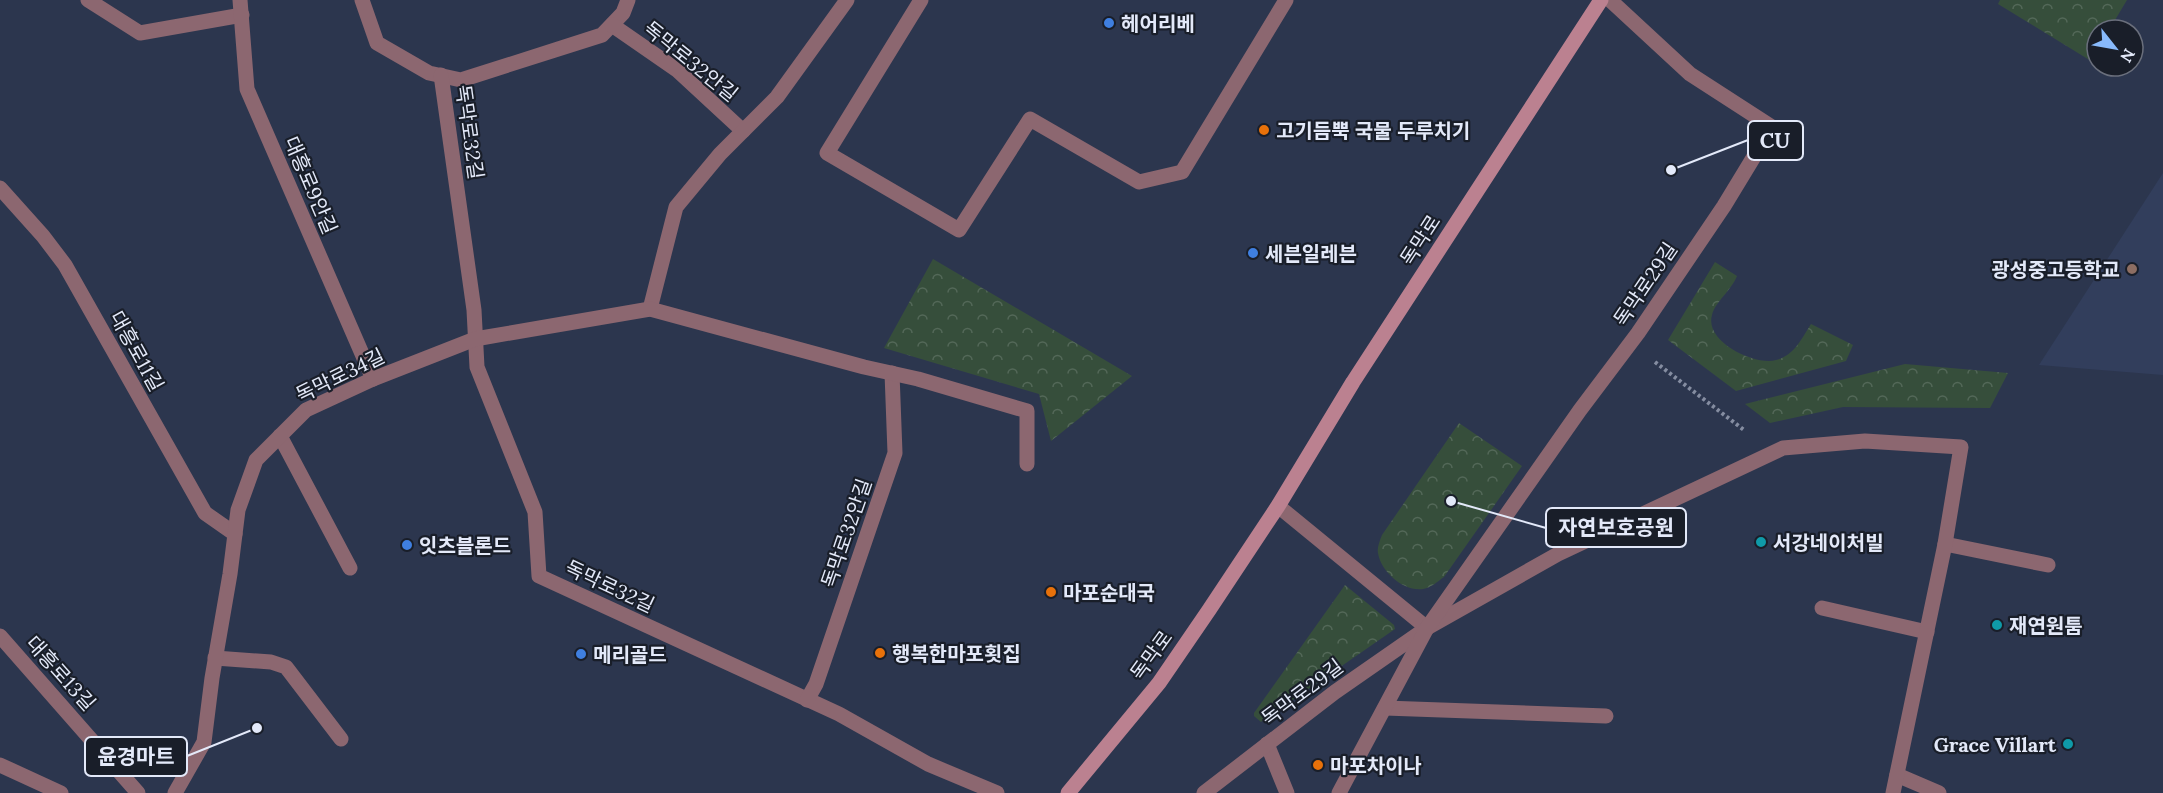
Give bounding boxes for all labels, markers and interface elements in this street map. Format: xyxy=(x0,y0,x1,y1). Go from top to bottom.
place label: 헤어리베 xyxy=(1121,11,1195,36)
street label: 독막로32안길 xyxy=(639,15,743,107)
marker: 헤어리베 xyxy=(1102,16,1116,30)
north arrow xyxy=(2085,18,2145,78)
text: N xyxy=(2116,45,2140,66)
street label: 독막로32길 xyxy=(451,83,489,181)
place label: 고기듬뿍 국물 두루치기 xyxy=(1276,118,1471,143)
callout: CU xyxy=(1748,121,1803,160)
marker: 고기듬뿍 국물 두루치기 xyxy=(1257,123,1271,137)
text: CU xyxy=(1760,127,1790,154)
street label: 대흥로9안길 xyxy=(279,132,343,238)
street label: 독막로 xyxy=(1394,210,1446,270)
street label: 독막로29길 xyxy=(1608,237,1682,331)
place label: 세븐일레븐 xyxy=(1265,241,1357,266)
marker: 세븐일레븐 xyxy=(1246,246,1260,260)
place label: 광성중고등학교 xyxy=(1991,257,2120,282)
marker: 광성중고등학교 xyxy=(2125,262,2139,276)
street label: 대흥로11길 xyxy=(105,306,169,396)
street label: 독막로34길 xyxy=(292,343,388,407)
street label: 독막로32안길 xyxy=(816,475,876,591)
callout: 자연보호공원 xyxy=(1546,508,1686,547)
text: 자연보호공원 xyxy=(1558,514,1674,541)
place label: 서강네이처빌 xyxy=(1773,530,1883,555)
place label: 잇츠블론드 xyxy=(419,533,511,558)
marker: 서강네이처빌 xyxy=(1754,535,1768,549)
marker: 잇츠블론드 xyxy=(400,538,414,552)
street label: 독막로32길 xyxy=(561,554,659,618)
place label: 마포순대국 xyxy=(1063,580,1155,605)
marker: 마포순대국 xyxy=(1044,585,1058,599)
place label: 재연원툼 xyxy=(2009,613,2083,638)
marker: 재연원툼 xyxy=(1990,618,2004,632)
street label: 독막로 xyxy=(1125,625,1177,685)
street label: 대흥로13길 xyxy=(21,630,101,716)
place label: 행복한마포횟집 xyxy=(892,641,1021,666)
place label: 메리골드 xyxy=(593,642,667,667)
marker: 행복한마포횟집 xyxy=(873,646,887,660)
marker: 메리골드 xyxy=(574,647,588,661)
street label: 독막로29길 xyxy=(1256,653,1348,731)
place label: Grace Villart xyxy=(1934,732,2057,757)
callout: 윤경마트 xyxy=(85,737,187,776)
marker: Grace Villart xyxy=(2061,737,2075,751)
text: 윤경마트 xyxy=(97,743,175,770)
place label: 마포차이나 xyxy=(1330,753,1422,778)
marker: 마포차이나 xyxy=(1311,758,1325,772)

